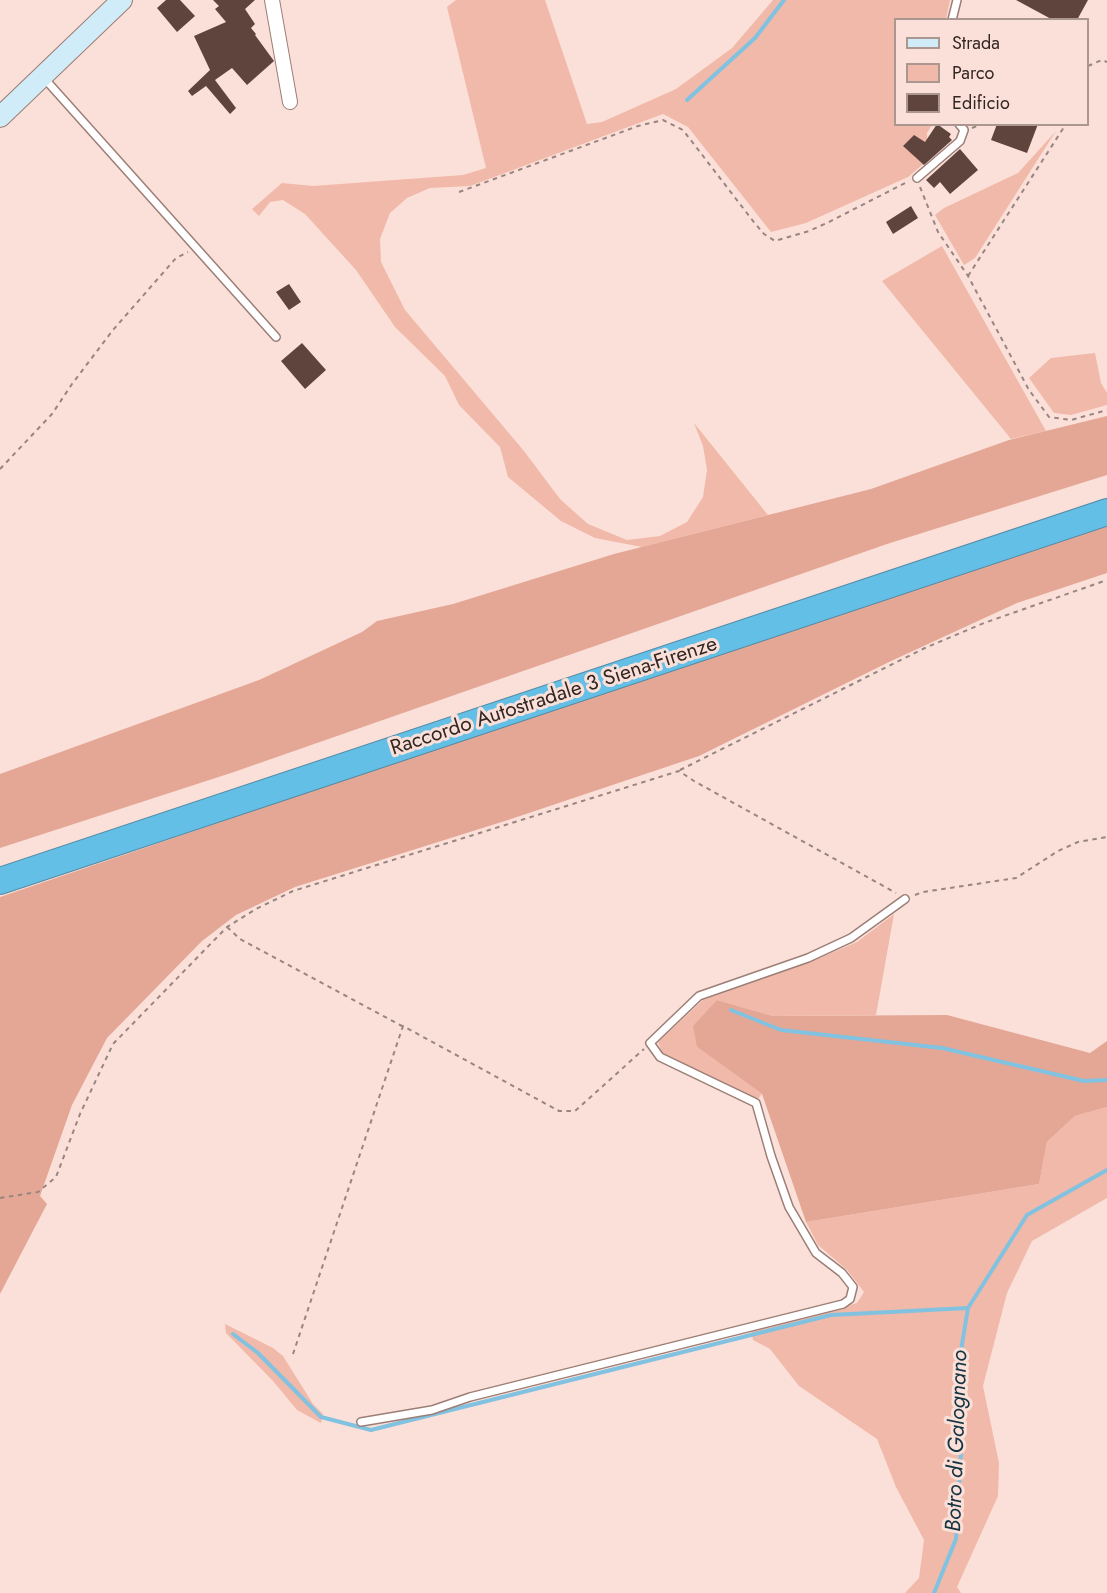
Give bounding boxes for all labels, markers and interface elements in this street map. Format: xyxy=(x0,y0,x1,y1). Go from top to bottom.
legend xyxy=(894,18,1089,126)
text: Strada xyxy=(952,30,1000,56)
text: Parco xyxy=(952,60,994,86)
text: Edificio xyxy=(952,90,1010,116)
street label: Raccordo Autostradale 3 Siena-Firenze xyxy=(387,632,721,762)
water label: Botro di Galognano xyxy=(942,1350,974,1532)

